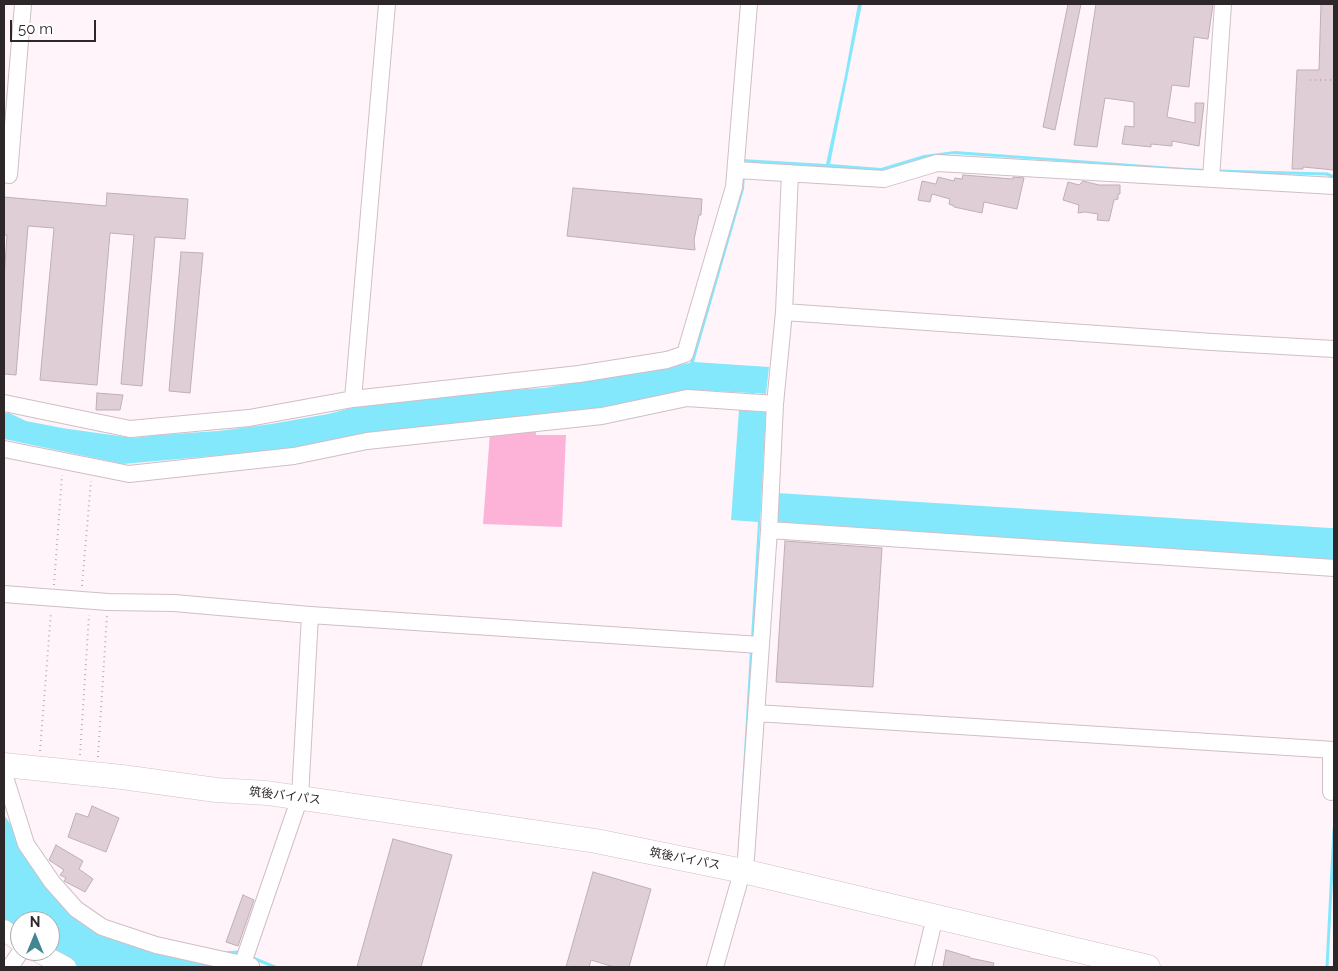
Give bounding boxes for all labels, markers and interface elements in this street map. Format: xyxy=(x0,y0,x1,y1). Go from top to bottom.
scale bar xyxy=(12,10,99,42)
text: 50 m xyxy=(18,20,53,38)
street label: 筑後バイパス xyxy=(248,784,322,808)
street label: 筑後バイパス xyxy=(648,845,722,873)
north arrow xyxy=(10,911,60,961)
text: N xyxy=(30,914,40,930)

